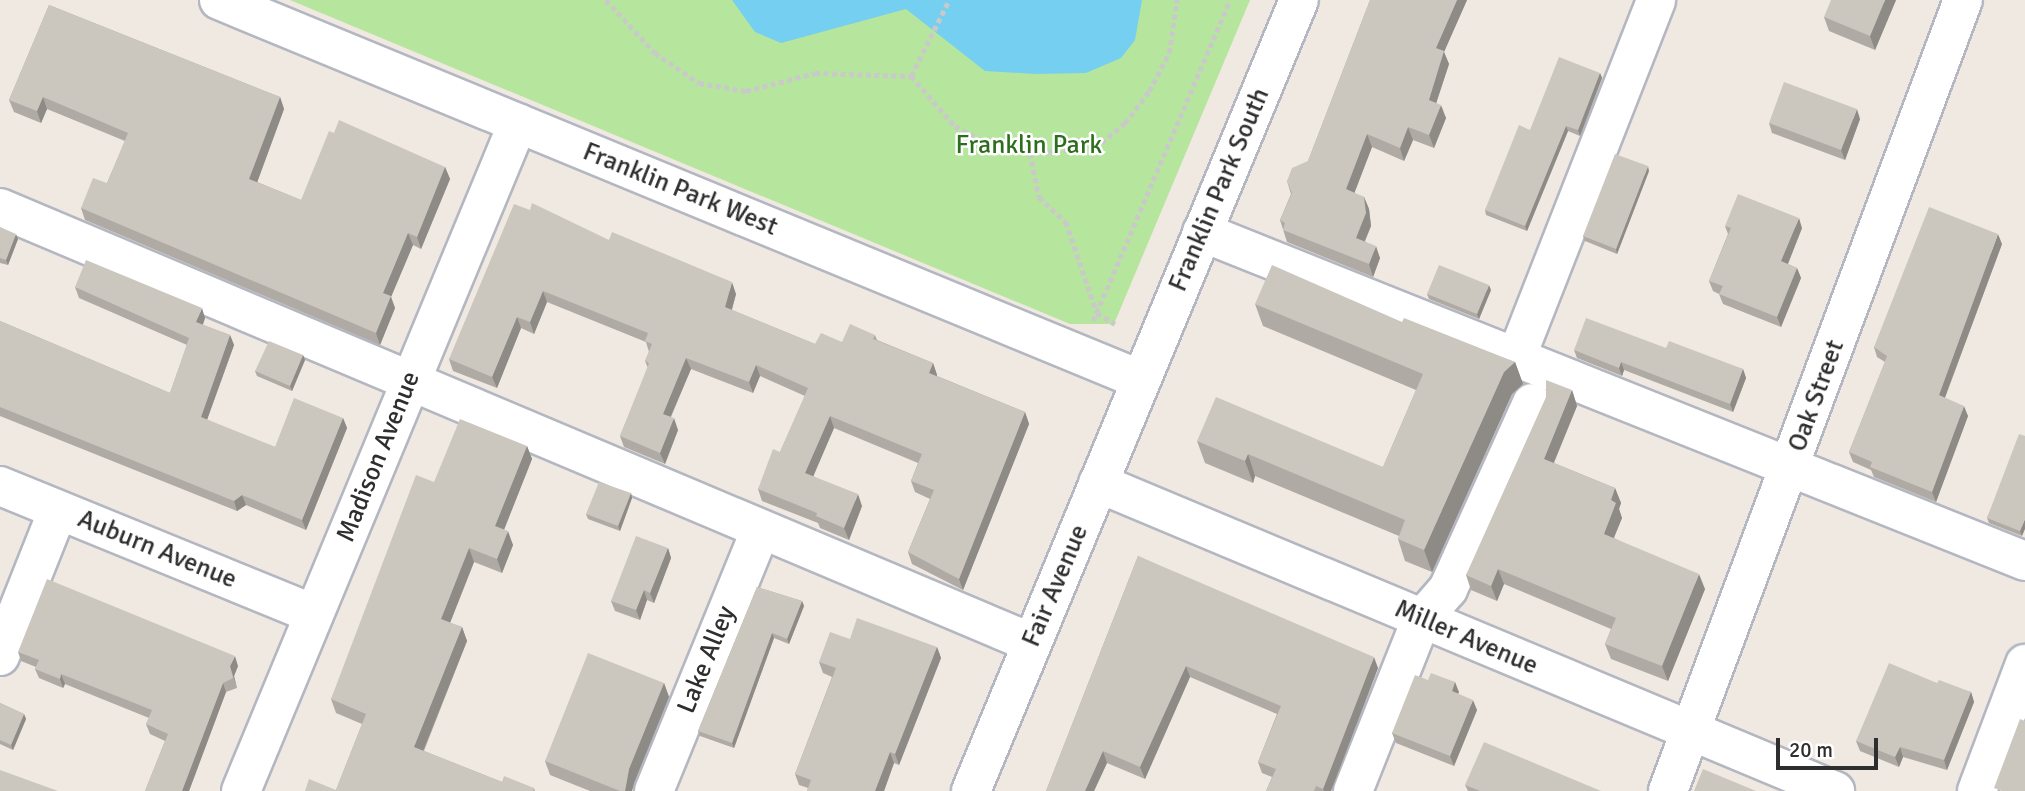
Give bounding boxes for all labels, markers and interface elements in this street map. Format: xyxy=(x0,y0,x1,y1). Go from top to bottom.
street label: Franklin Park South xyxy=(1163,84,1277,296)
park label: Franklin Park xyxy=(956,130,1102,162)
street label: Franklin Park West xyxy=(578,137,782,243)
street label: Oak Street xyxy=(1782,336,1852,456)
street label: Madison Avenue xyxy=(331,367,427,547)
street label: Auburn Avenue xyxy=(73,504,241,596)
street label: Fair Avenue xyxy=(1016,520,1096,652)
street label: Miller Avenue xyxy=(1390,594,1542,682)
street label: Lake Alley xyxy=(671,602,743,718)
scale bar xyxy=(1780,724,1882,768)
text: 20 m xyxy=(1789,737,1833,763)

